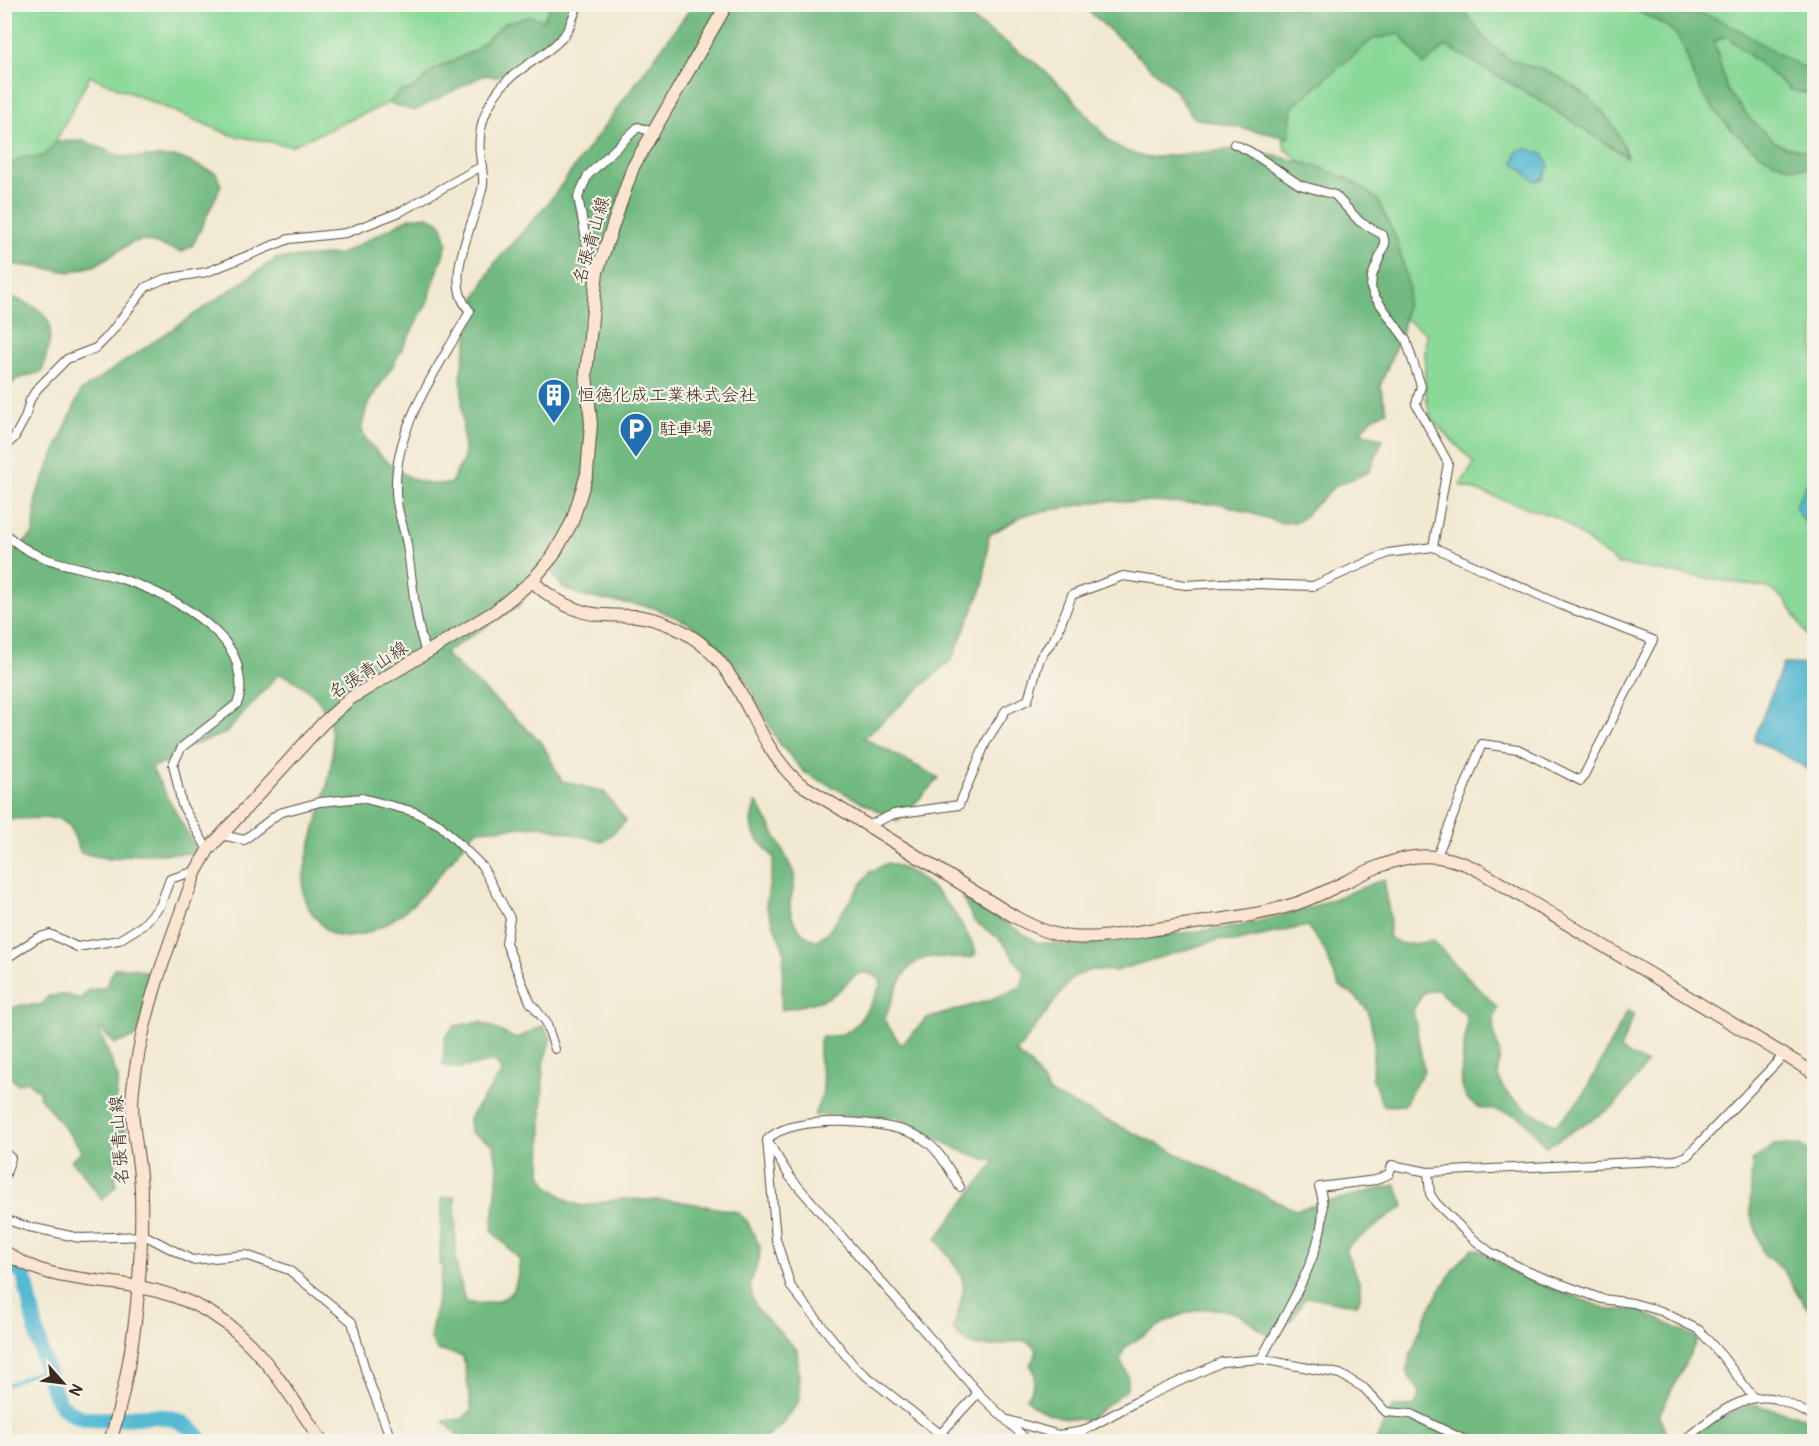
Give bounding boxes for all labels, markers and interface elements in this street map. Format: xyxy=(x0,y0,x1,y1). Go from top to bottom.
street label: 名張青山線 xyxy=(568,194,615,287)
building icon: 恒徳化成工業株式会社 xyxy=(536,377,572,424)
place label: 恒徳化成工業株式会社 xyxy=(577,384,757,407)
parking icon: 駐車場 xyxy=(618,411,654,458)
place label: 駐車場 xyxy=(659,418,713,441)
street label: 名張青山線 xyxy=(324,636,412,705)
street label: 名張青山線 xyxy=(105,1094,134,1186)
north arrow xyxy=(33,1353,93,1413)
text: N xyxy=(64,1380,87,1399)

